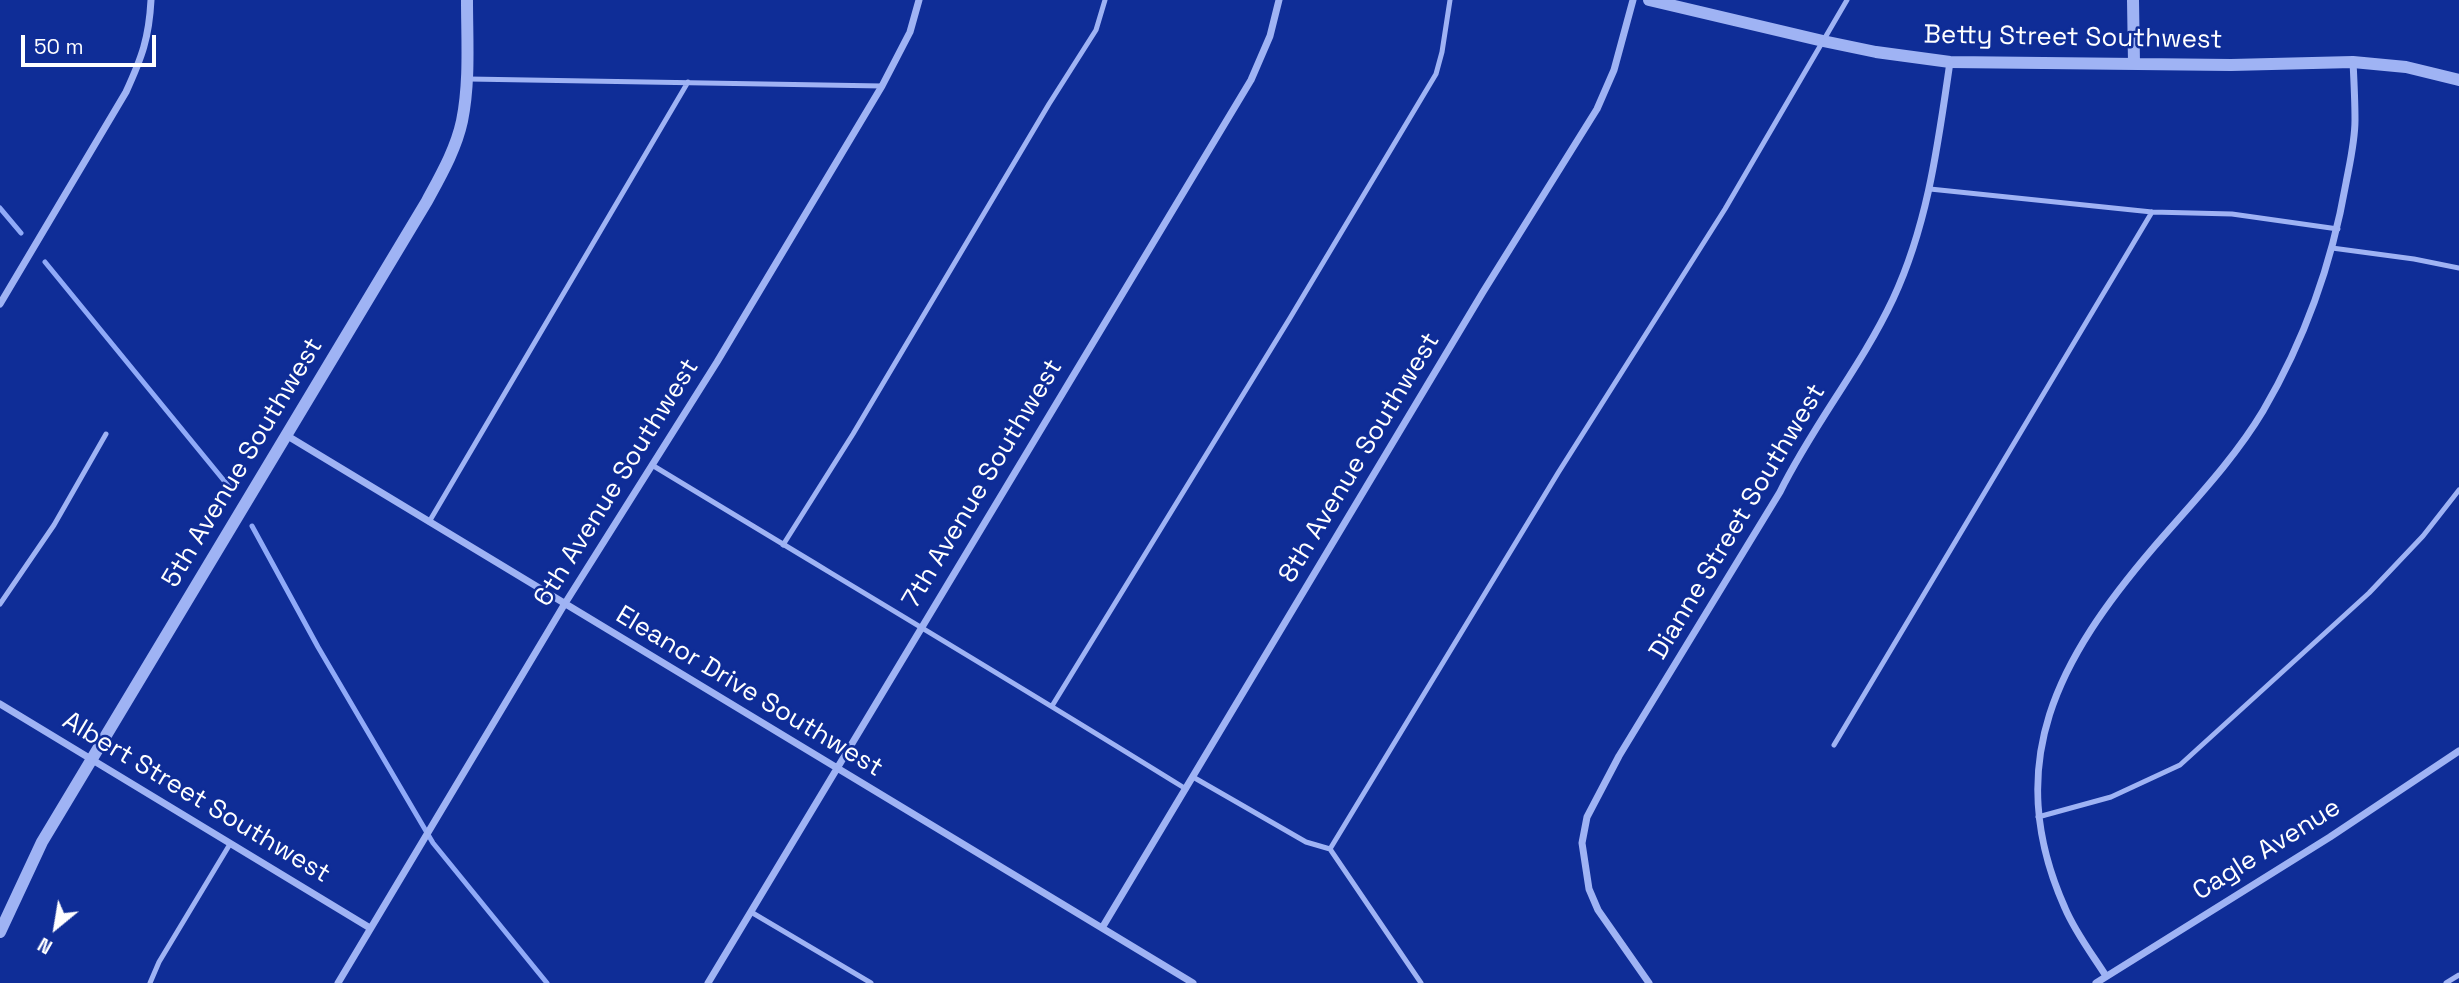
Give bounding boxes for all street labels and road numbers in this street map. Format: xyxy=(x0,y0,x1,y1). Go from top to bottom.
street label: Betty Street Southwest xyxy=(1923,20,2223,56)
street label: 8th Avenue Southwest xyxy=(1273,327,1447,589)
street label: 5th Avenue Southwest xyxy=(156,333,330,593)
street label: 6th Avenue Southwest xyxy=(528,353,706,613)
street label: 7th Avenue Southwest xyxy=(896,354,1070,614)
street label: Dianne Street Southwest xyxy=(1643,379,1833,665)
street label: Eleanor Drive Southwest xyxy=(610,600,888,784)
street label: Albert Street Southwest xyxy=(57,706,335,890)
street label: Cagle Avenue xyxy=(2187,792,2347,908)

